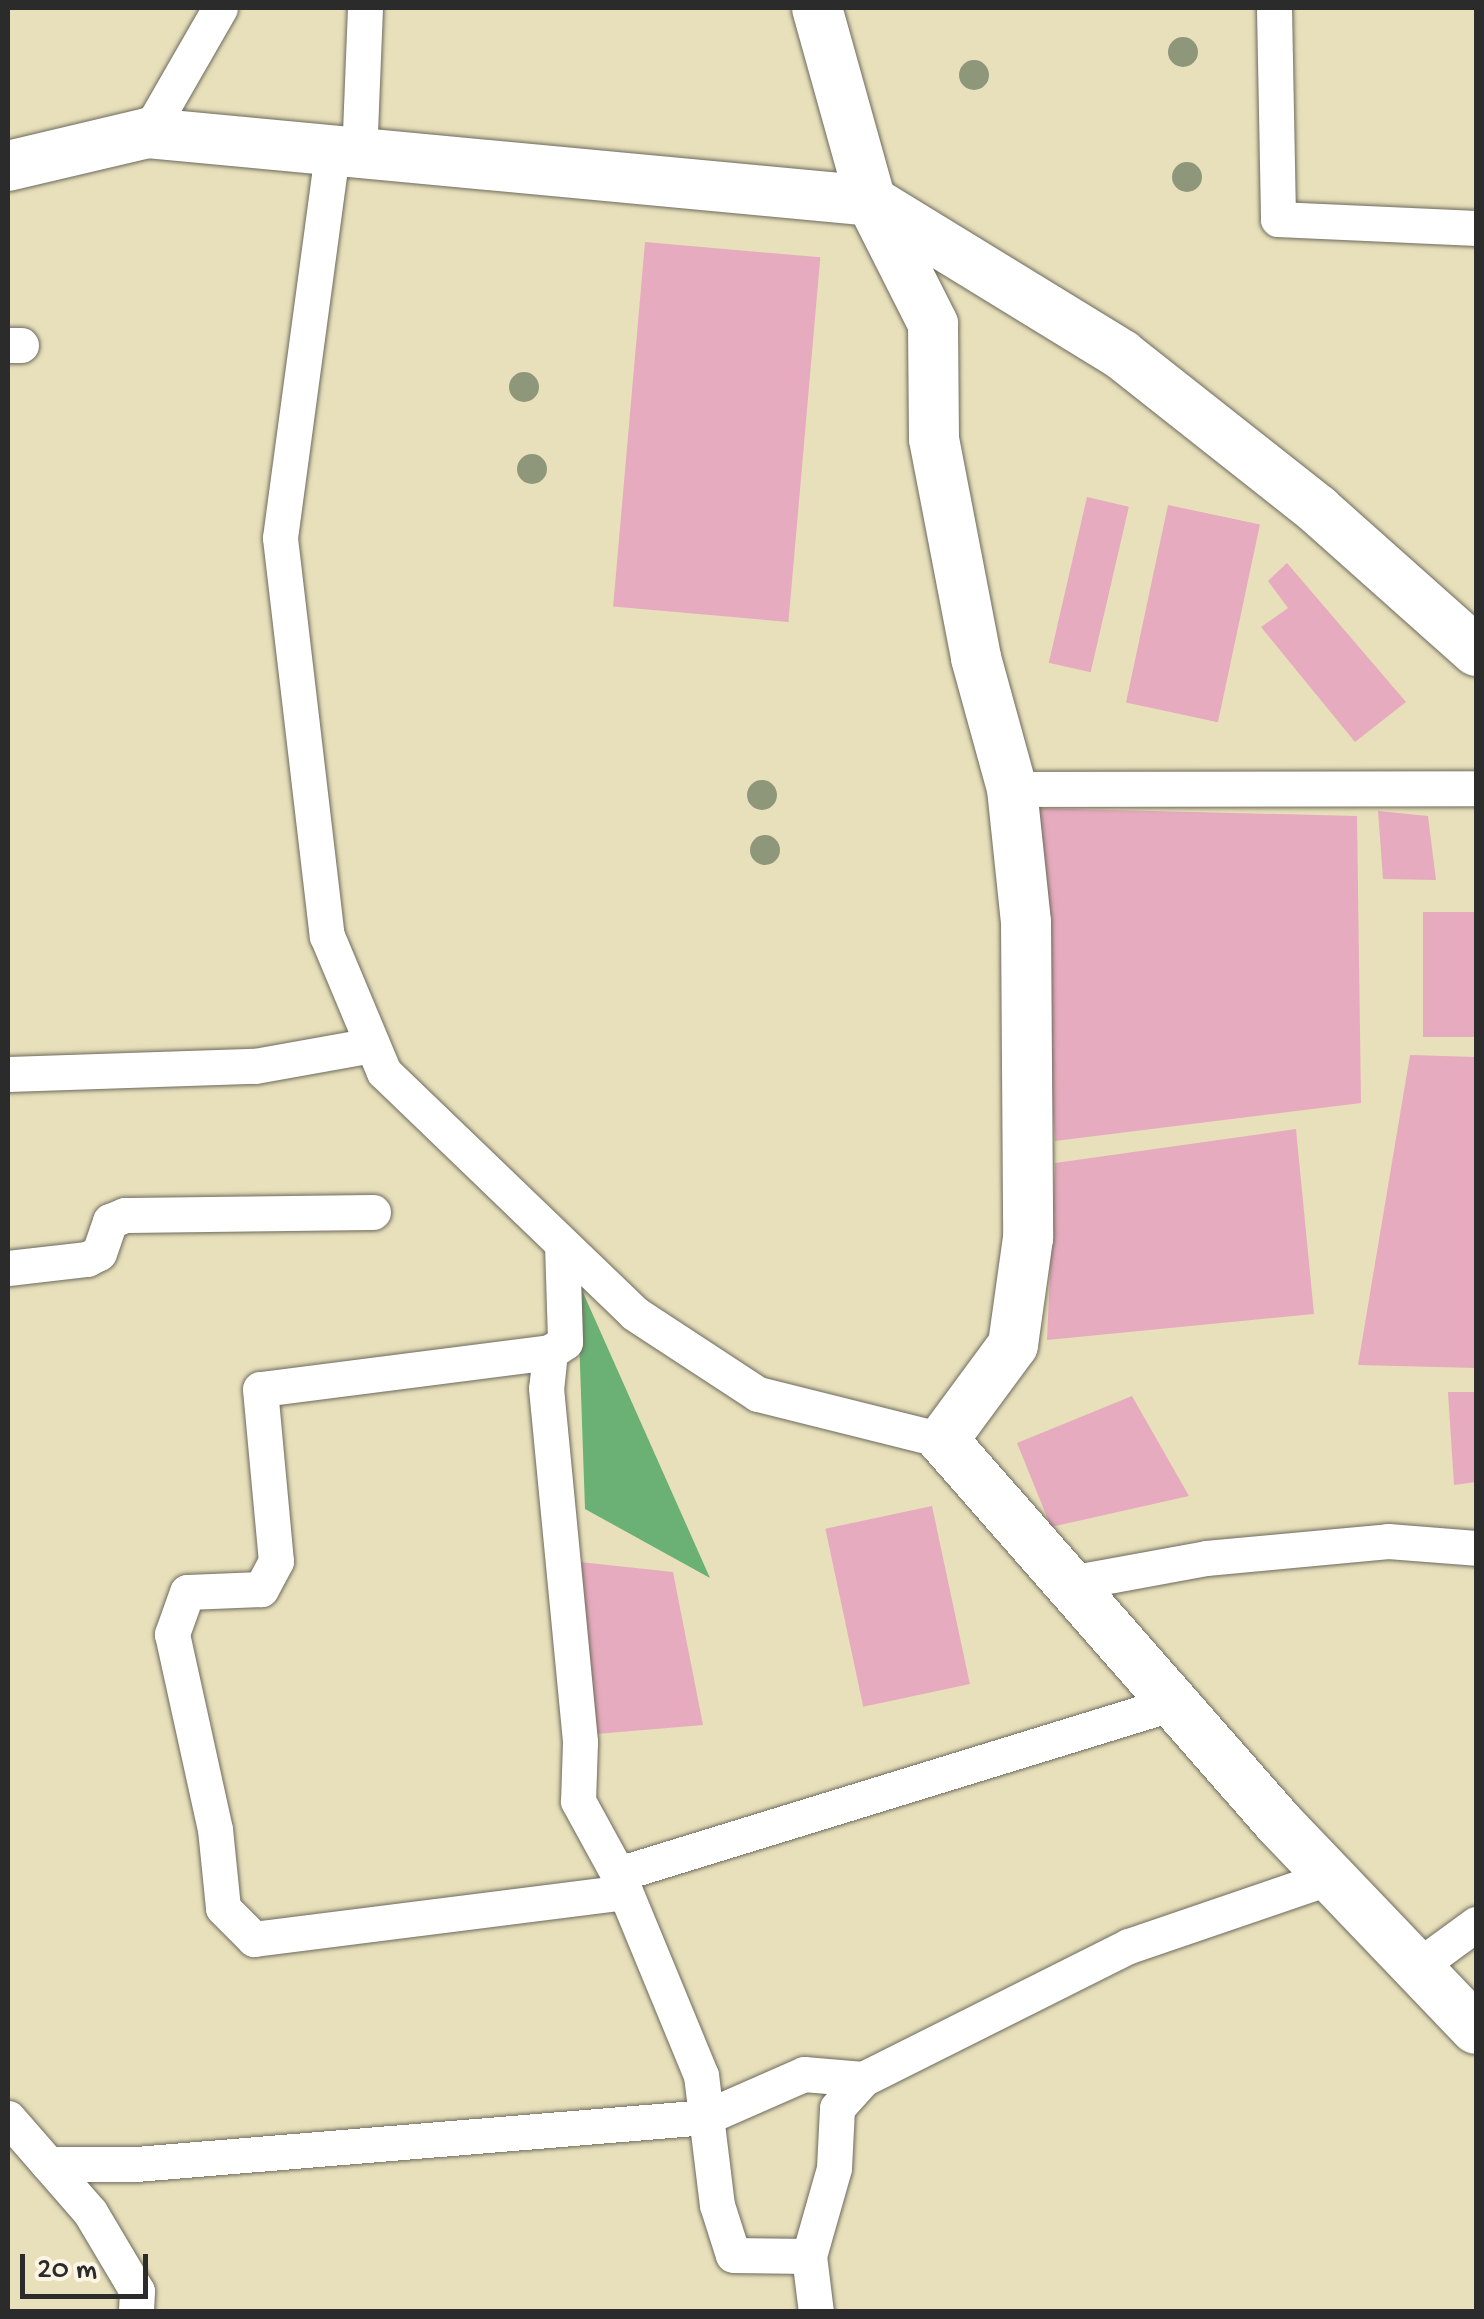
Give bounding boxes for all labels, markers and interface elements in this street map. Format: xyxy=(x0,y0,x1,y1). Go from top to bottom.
scale bar xyxy=(25,2234,152,2296)
text: 20 m xyxy=(37,2254,97,2289)

